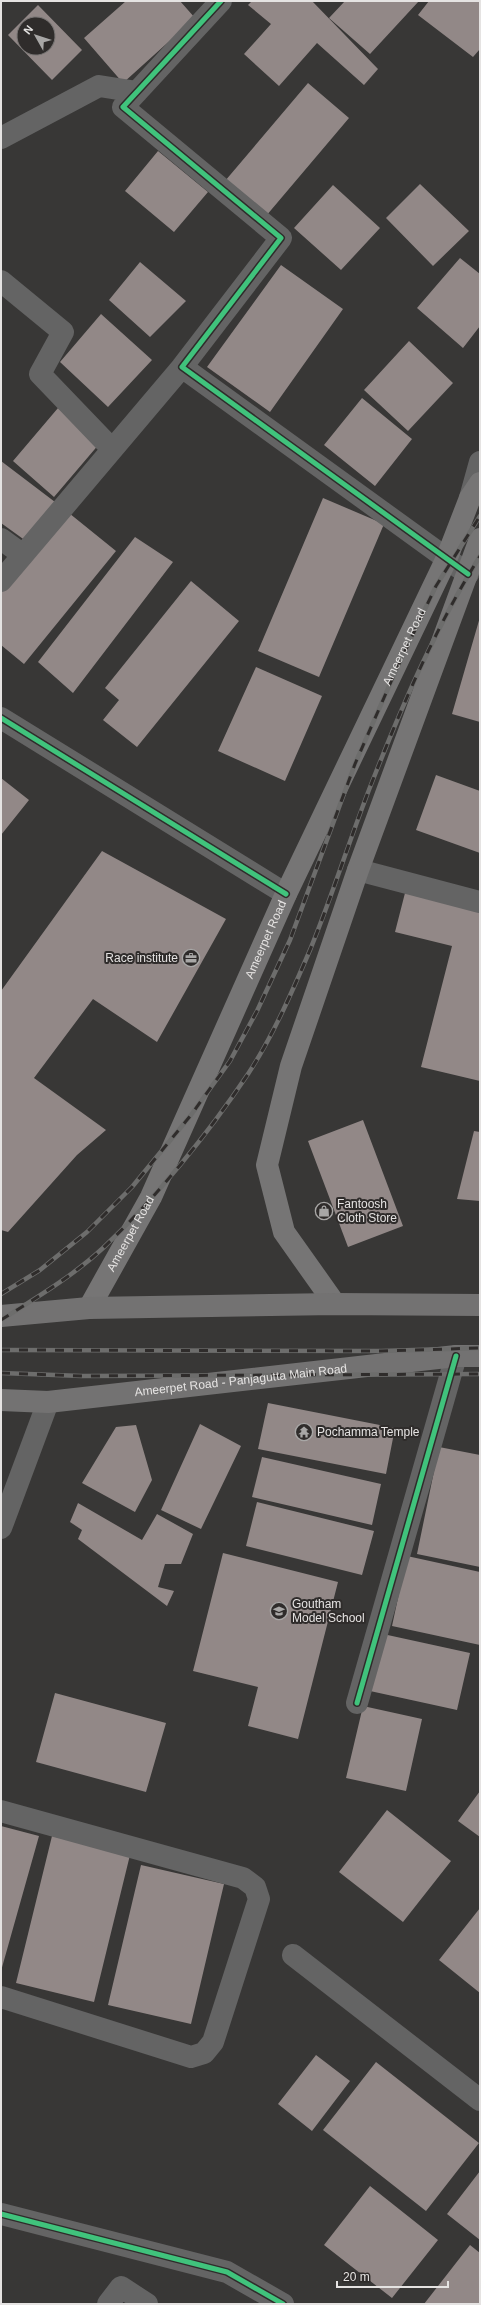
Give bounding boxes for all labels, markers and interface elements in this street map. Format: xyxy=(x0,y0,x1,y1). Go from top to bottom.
north arrow xyxy=(16,16,56,56)
text: N xyxy=(21,23,35,37)
street label: Ameerpet Road xyxy=(380,606,429,688)
street label: Ameerpet Road xyxy=(242,898,289,981)
office icon: Race institute xyxy=(181,948,201,968)
place label: Race institute xyxy=(105,951,178,965)
street label: Ameerpet Road xyxy=(104,1194,157,1274)
place label: Fantoosh Cloth Store xyxy=(337,1197,397,1225)
shop icon: Fantoosh Cloth Store xyxy=(314,1201,334,1221)
street label: Ameerpet Road - Panjagutta Main Road xyxy=(134,1361,348,1399)
temple icon: Pochamma Temple xyxy=(294,1422,314,1442)
place label: Pochamma Temple xyxy=(317,1425,420,1439)
place label: Goutham Model School xyxy=(292,1597,365,1625)
school or university icon: Goutham Model School xyxy=(269,1601,289,1621)
scale bar xyxy=(337,2263,448,2289)
text: 20 m xyxy=(343,2270,370,2284)

